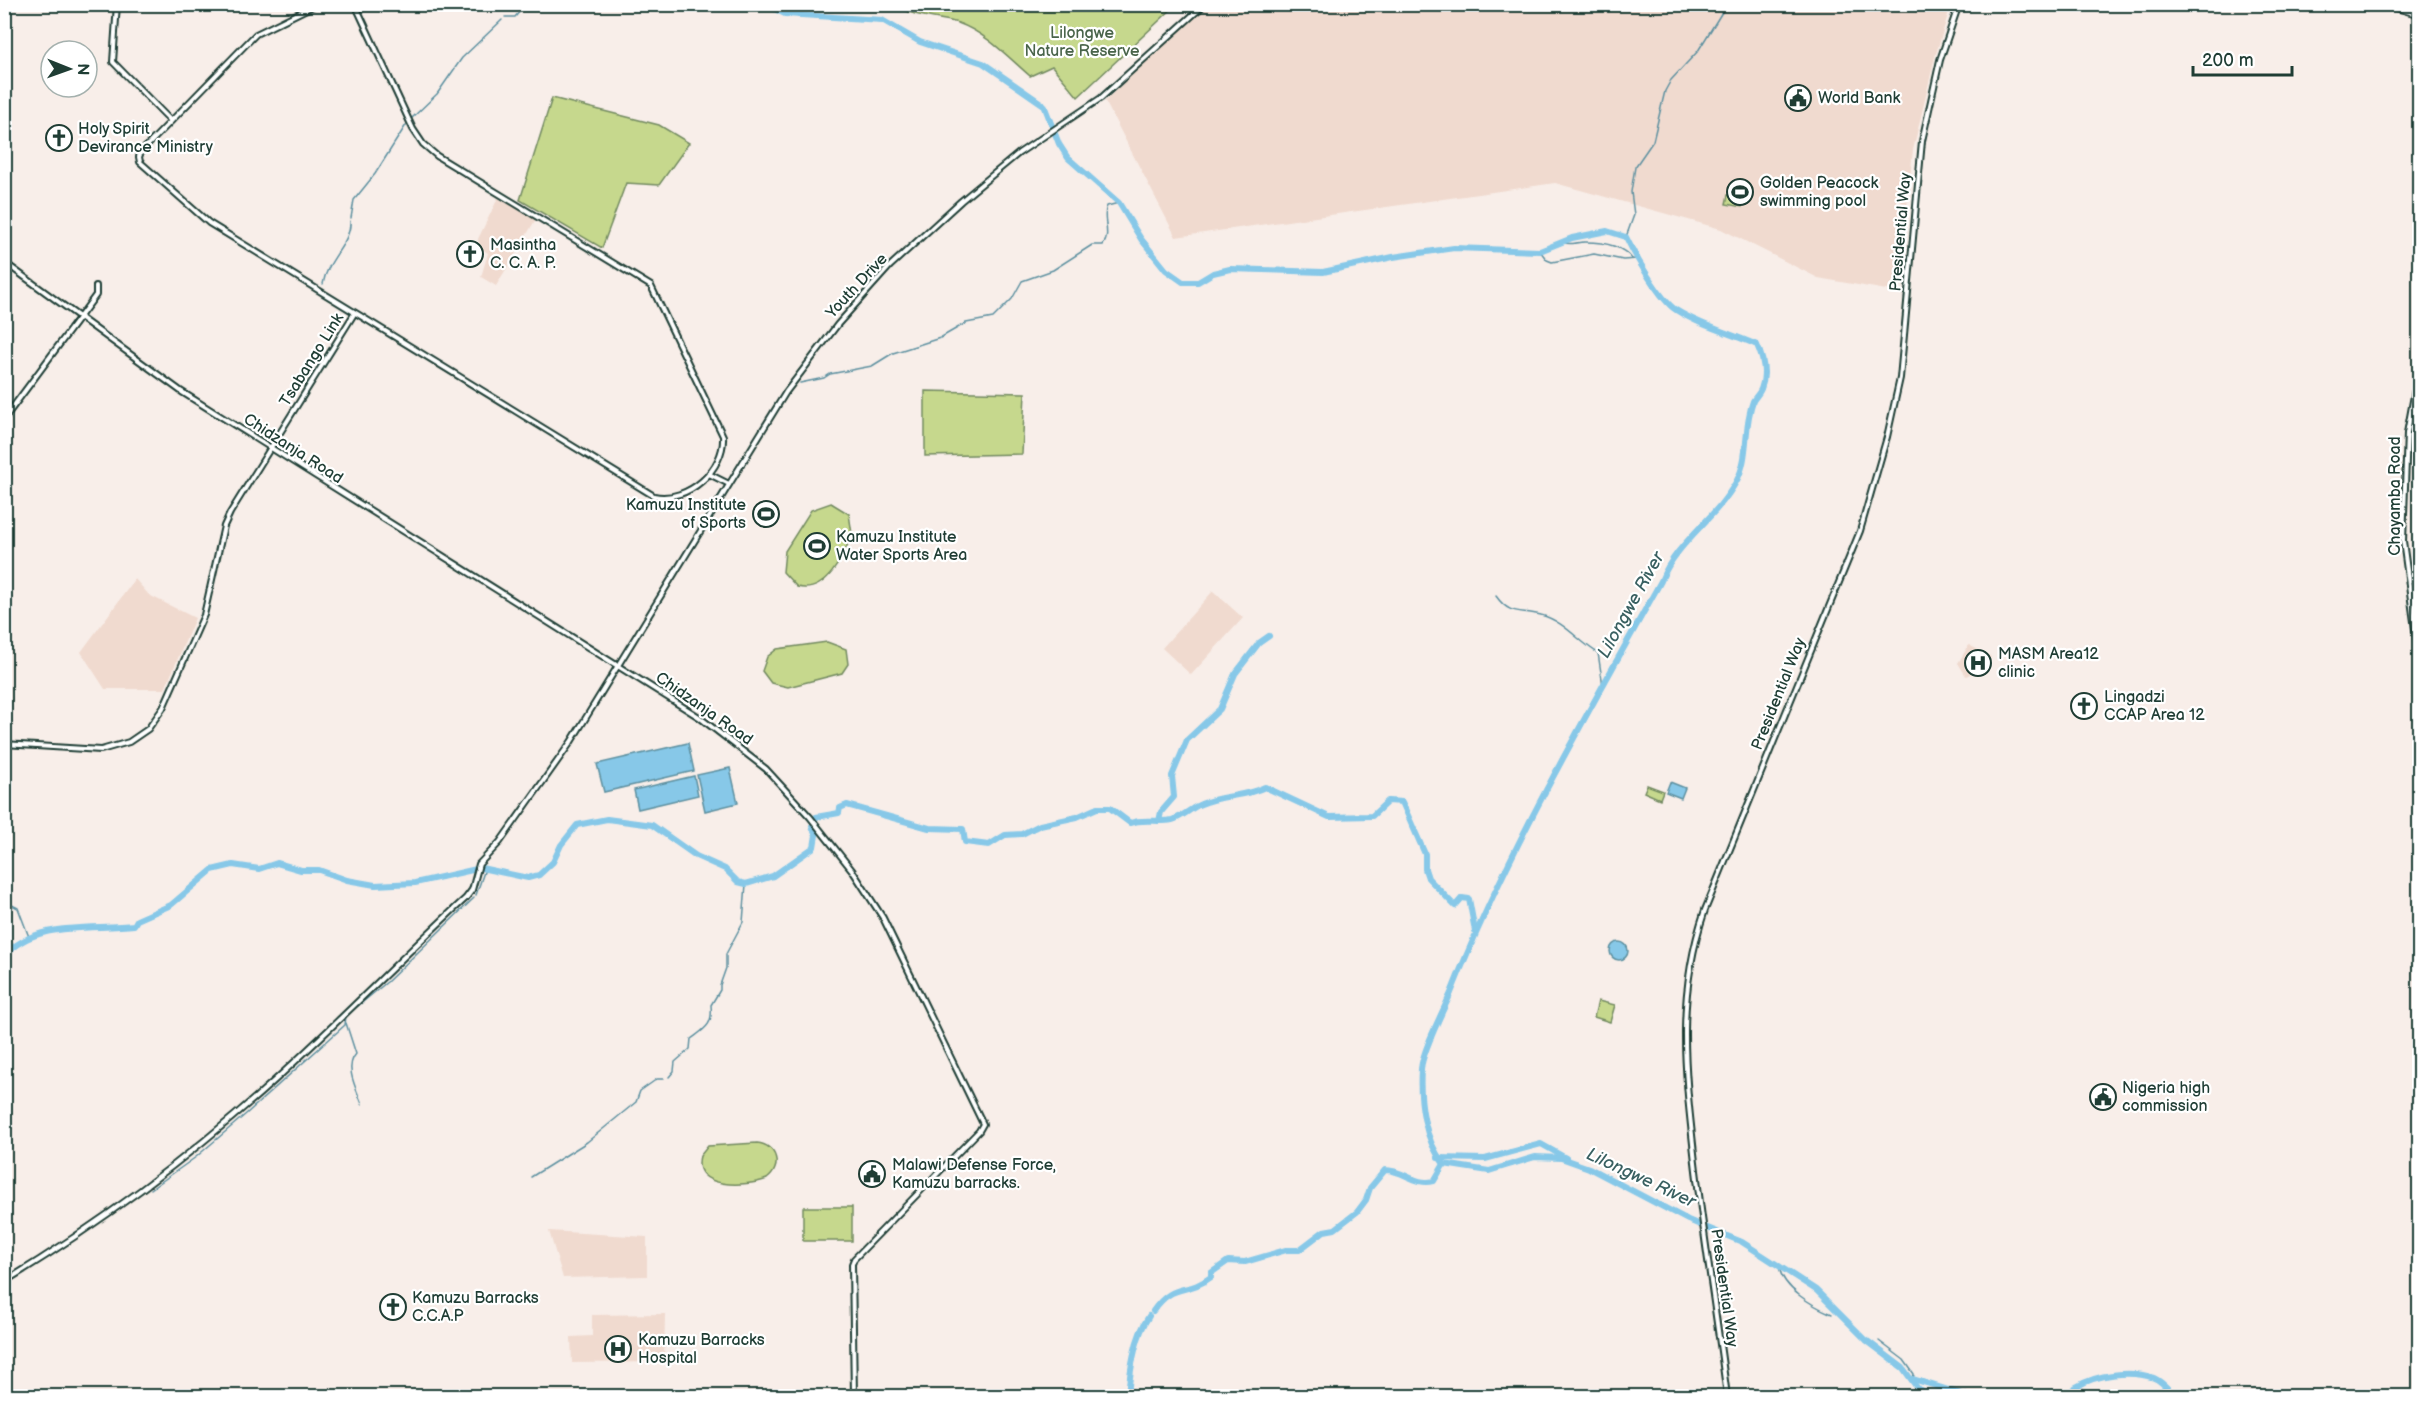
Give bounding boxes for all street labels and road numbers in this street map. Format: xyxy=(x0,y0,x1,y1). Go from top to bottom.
street label: Presidential Way xyxy=(1886,171,1916,292)
street label: Youth Drive xyxy=(822,249,892,323)
street label: Tsabango Link xyxy=(276,310,348,410)
street label: Chidzanja Road xyxy=(240,410,346,488)
street label: Chayamba Road xyxy=(2386,436,2405,556)
street label: Presidential Way xyxy=(1748,634,1810,753)
street label: Chidzanja Road xyxy=(652,668,756,750)
street label: Presidential Way xyxy=(1706,1228,1742,1349)

